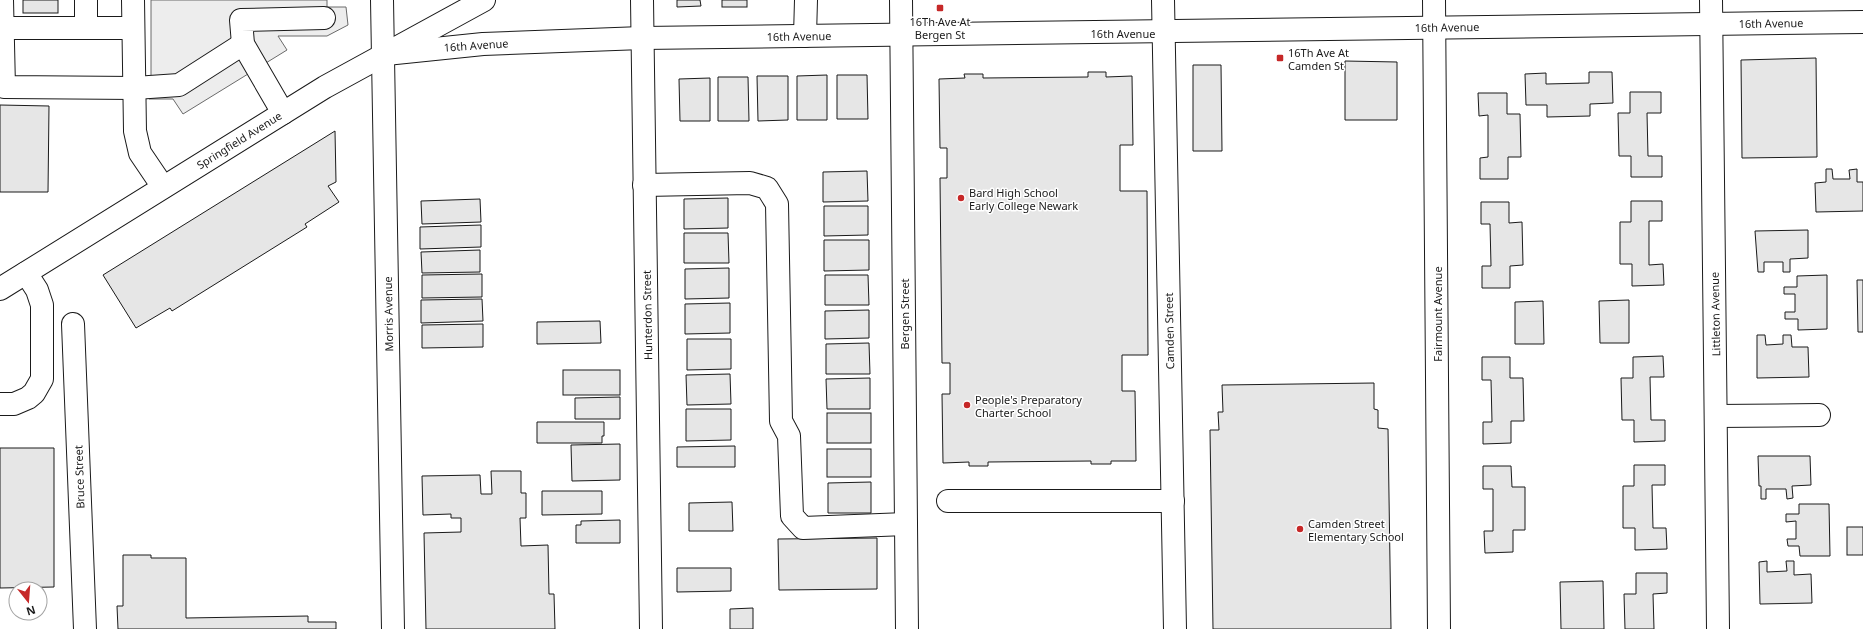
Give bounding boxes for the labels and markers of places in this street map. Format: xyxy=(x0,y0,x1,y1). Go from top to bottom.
marker: 16Th Ave At Bergen St xyxy=(935,3,945,13)
place label: 16Th Ave At Bergen St xyxy=(909,14,971,42)
place label: 16Th Ave At Camden St xyxy=(1288,45,1349,73)
marker: 16Th Ave At Camden St xyxy=(1275,53,1285,63)
place label: Bard High School Early College Newark xyxy=(969,185,1078,213)
marker: Bard High School Early College Newark xyxy=(956,193,966,203)
place label: People's Preparatory Charter School xyxy=(975,392,1082,420)
marker: People's Preparatory Charter School xyxy=(962,400,972,410)
place label: Camden Street Elementary School xyxy=(1308,516,1404,544)
marker: Camden Street Elementary School xyxy=(1295,524,1305,534)

